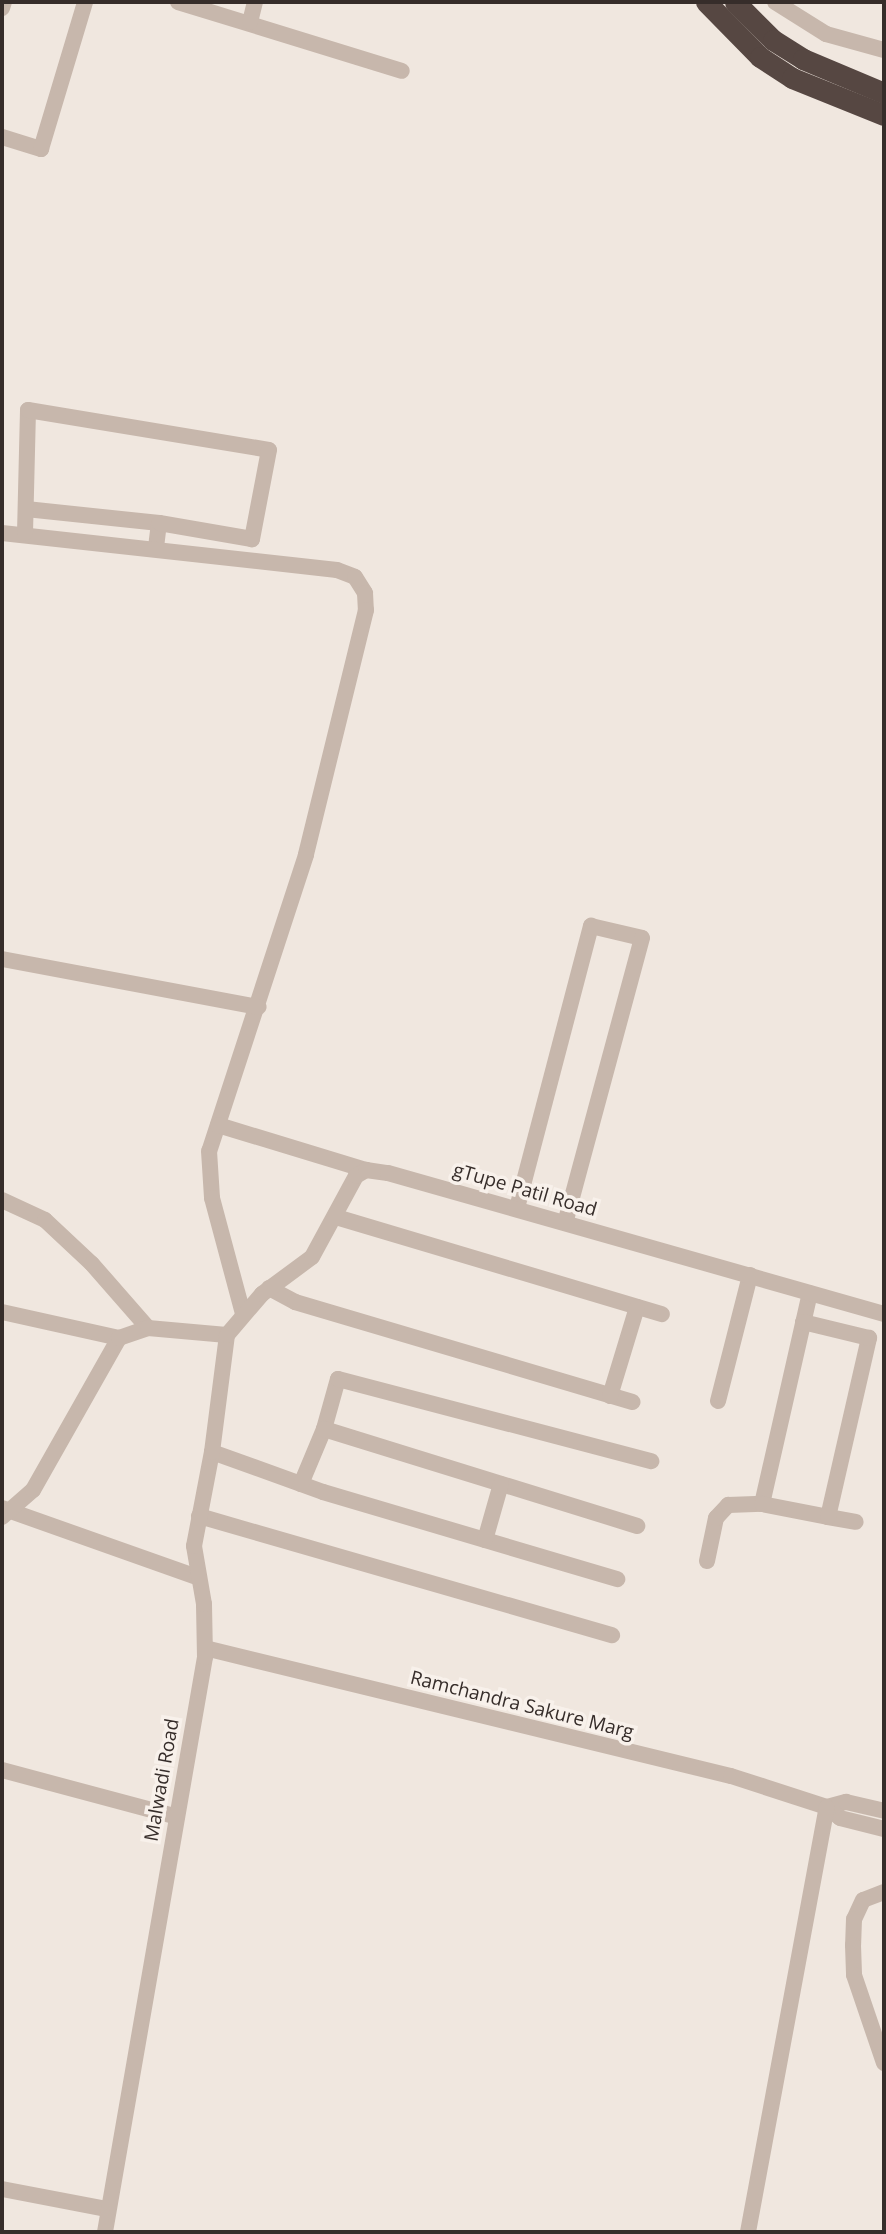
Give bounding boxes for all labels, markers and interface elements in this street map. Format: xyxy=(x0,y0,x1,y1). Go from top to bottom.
street label: gTupe Patil Road xyxy=(451,1159,599,1221)
street label: Ramchandra Sakure Marg xyxy=(408,1666,636,1744)
street label: Malwadi Road xyxy=(140,1717,184,1843)

